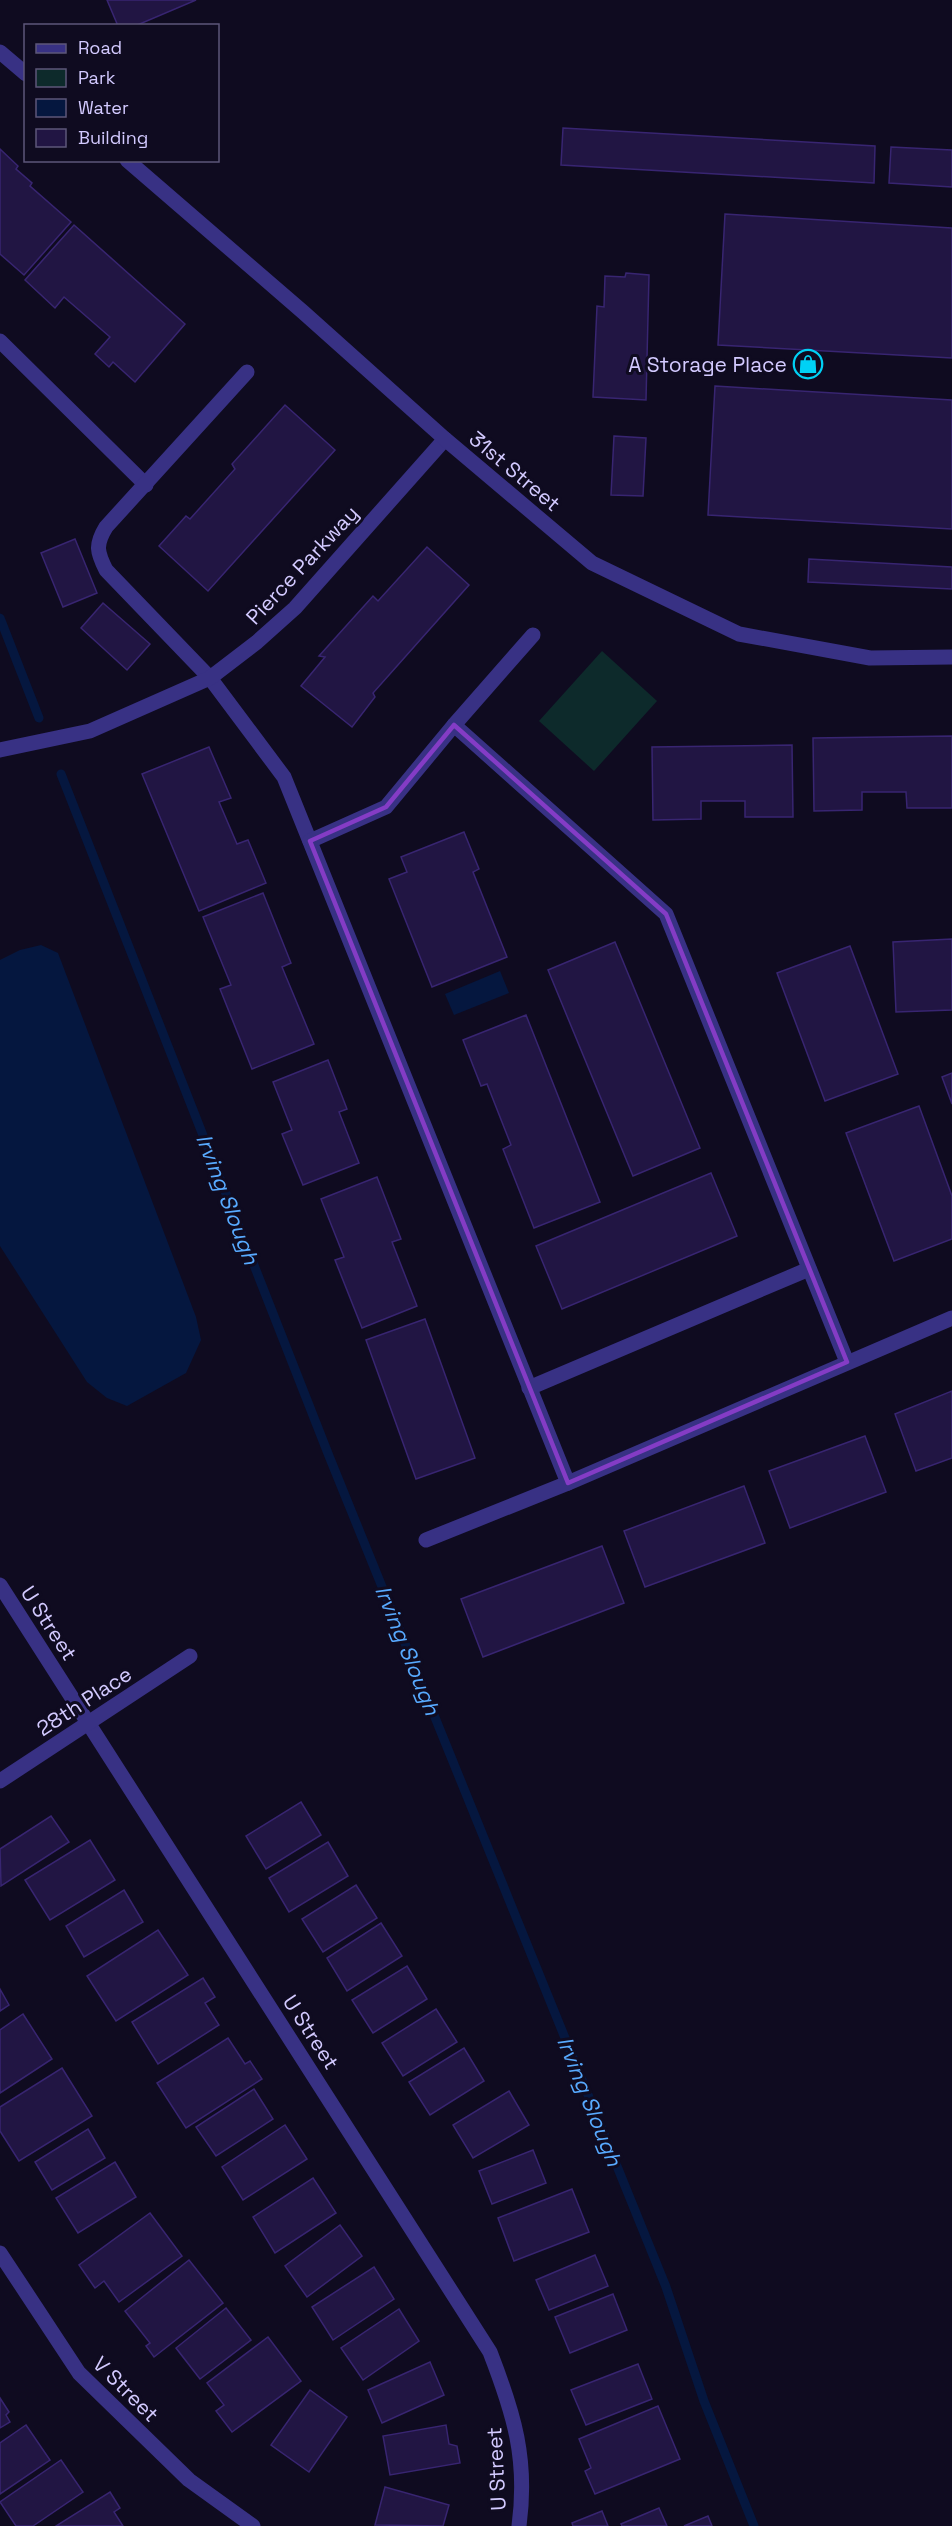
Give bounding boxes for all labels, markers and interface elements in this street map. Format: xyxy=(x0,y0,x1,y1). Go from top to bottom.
legend xyxy=(24,24,219,162)
text: Road xyxy=(78,36,122,59)
text: Park xyxy=(78,66,116,89)
text: Water xyxy=(78,96,129,119)
text: Building xyxy=(78,126,148,149)
shop icon: A Storage Place xyxy=(792,348,824,380)
place label: A Storage Place xyxy=(628,351,787,378)
street label: 31st Street xyxy=(464,425,566,517)
street label: Pierce Parkway xyxy=(240,500,364,630)
water label: Irving Slough xyxy=(190,1130,266,1269)
street label: U Street xyxy=(15,1581,83,1665)
water label: Irving Slough xyxy=(369,1581,447,1720)
street label: 28th Place xyxy=(31,1660,137,1742)
street label: U Street xyxy=(277,1990,345,2074)
water label: Irving Slough xyxy=(551,2032,629,2171)
street label: V Street xyxy=(87,2350,165,2428)
street label: U Street xyxy=(480,2427,512,2511)

